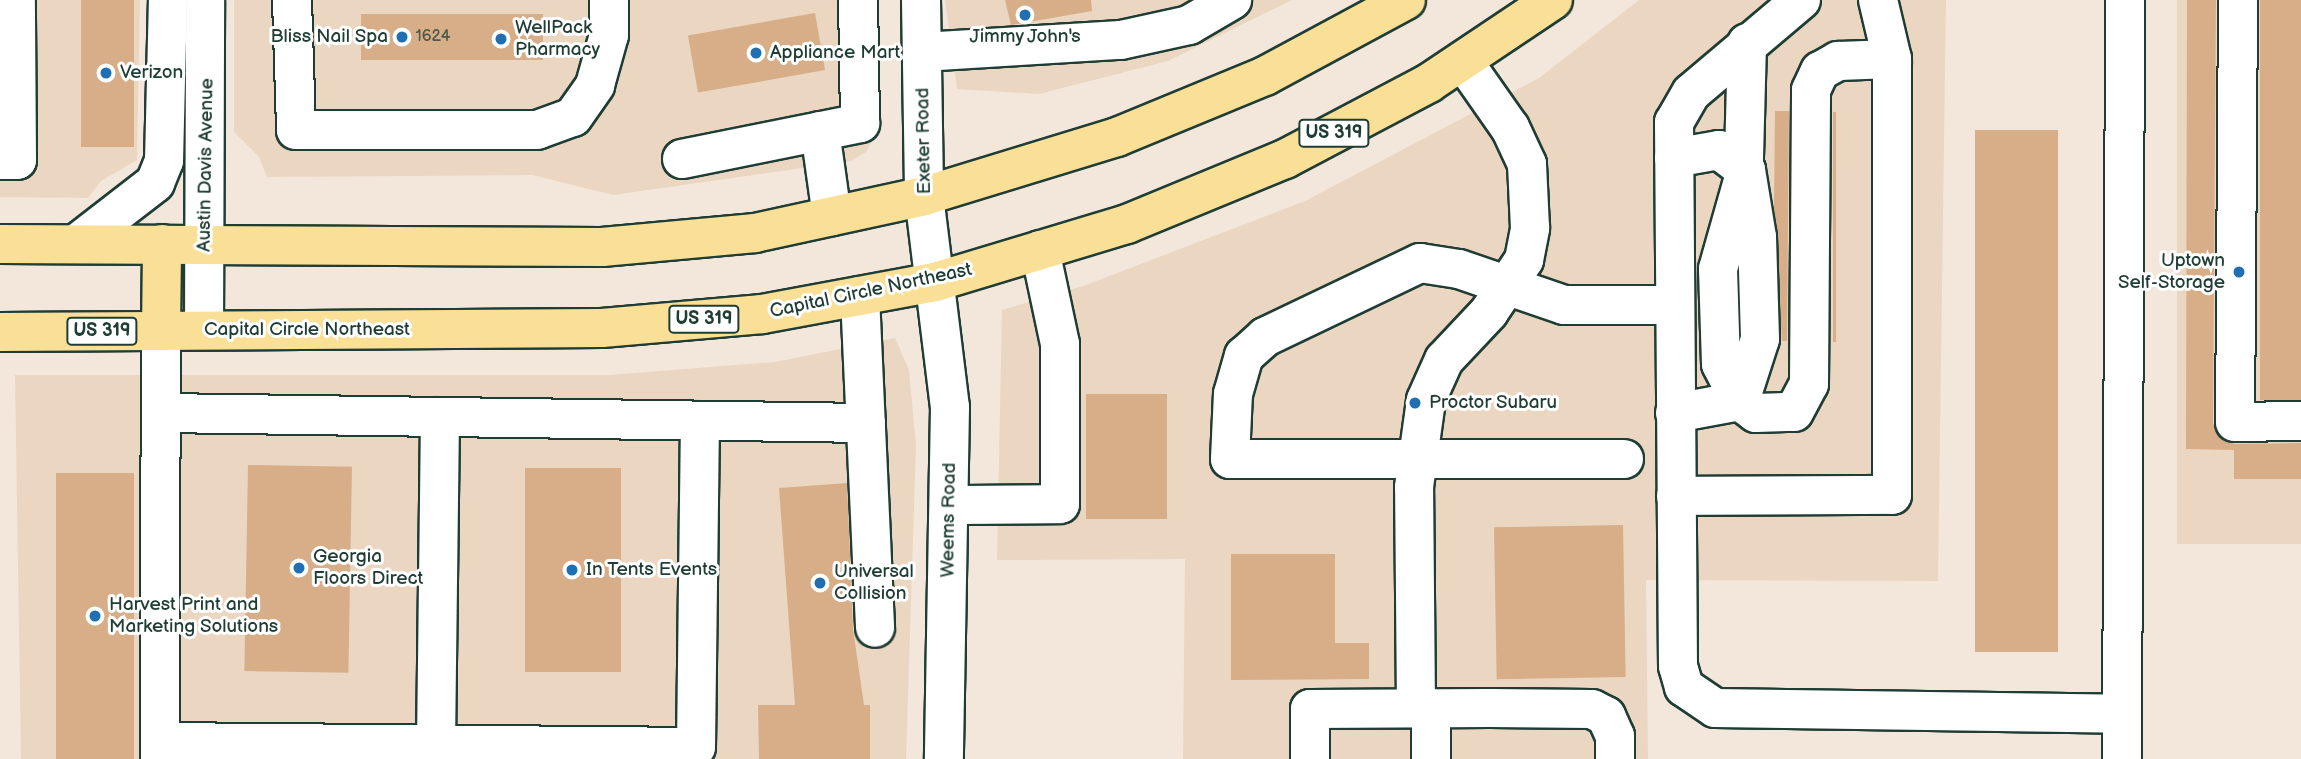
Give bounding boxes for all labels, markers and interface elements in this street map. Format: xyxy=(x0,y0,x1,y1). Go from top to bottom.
marker: Jimmy John's xyxy=(1017,7,1033,23)
place label: WellPack Pharmacy xyxy=(515,17,600,61)
place label: Bliss Nail Spa xyxy=(270,26,388,48)
place label: Jimmy John's xyxy=(968,26,1082,48)
house number: 1624 xyxy=(416,27,450,47)
marker: Bliss Nail Spa xyxy=(394,29,410,45)
marker: WellPack Pharmacy xyxy=(493,31,509,47)
place label: Appliance Mart xyxy=(770,42,900,64)
marker: Appliance Mart xyxy=(748,45,764,61)
place label: Verizon xyxy=(120,62,183,84)
marker: Verizon xyxy=(98,65,114,81)
street label: Austin Davis Avenue xyxy=(193,78,219,252)
street label: Exeter Road xyxy=(912,88,936,194)
road number: US 319 xyxy=(1297,118,1371,148)
place label: Uptown Self-Storage xyxy=(2118,250,2225,294)
street label: Capital Circle Northeast xyxy=(768,258,974,324)
marker: Uptown Self-Storage xyxy=(2231,264,2247,280)
road number: US 319 xyxy=(667,304,741,334)
road number: US 319 xyxy=(65,316,139,346)
street label: Capital Circle Northeast xyxy=(204,319,410,341)
place label: Proctor Subaru xyxy=(1429,392,1557,414)
marker: Proctor Subaru xyxy=(1407,395,1423,411)
street label: Weems Road xyxy=(937,462,961,578)
place label: Georgia Floors Direct xyxy=(313,546,423,590)
place label: In Tents Events xyxy=(586,559,718,581)
marker: Georgia Floors Direct xyxy=(291,560,307,576)
place label: Universal Collision xyxy=(834,561,914,605)
marker: In Tents Events xyxy=(564,562,580,578)
marker: Universal Collision xyxy=(812,575,828,591)
place label: Harvest Print and Marketing Solutions xyxy=(109,594,279,638)
marker: Harvest Print and Marketing Solutions xyxy=(87,608,103,624)

